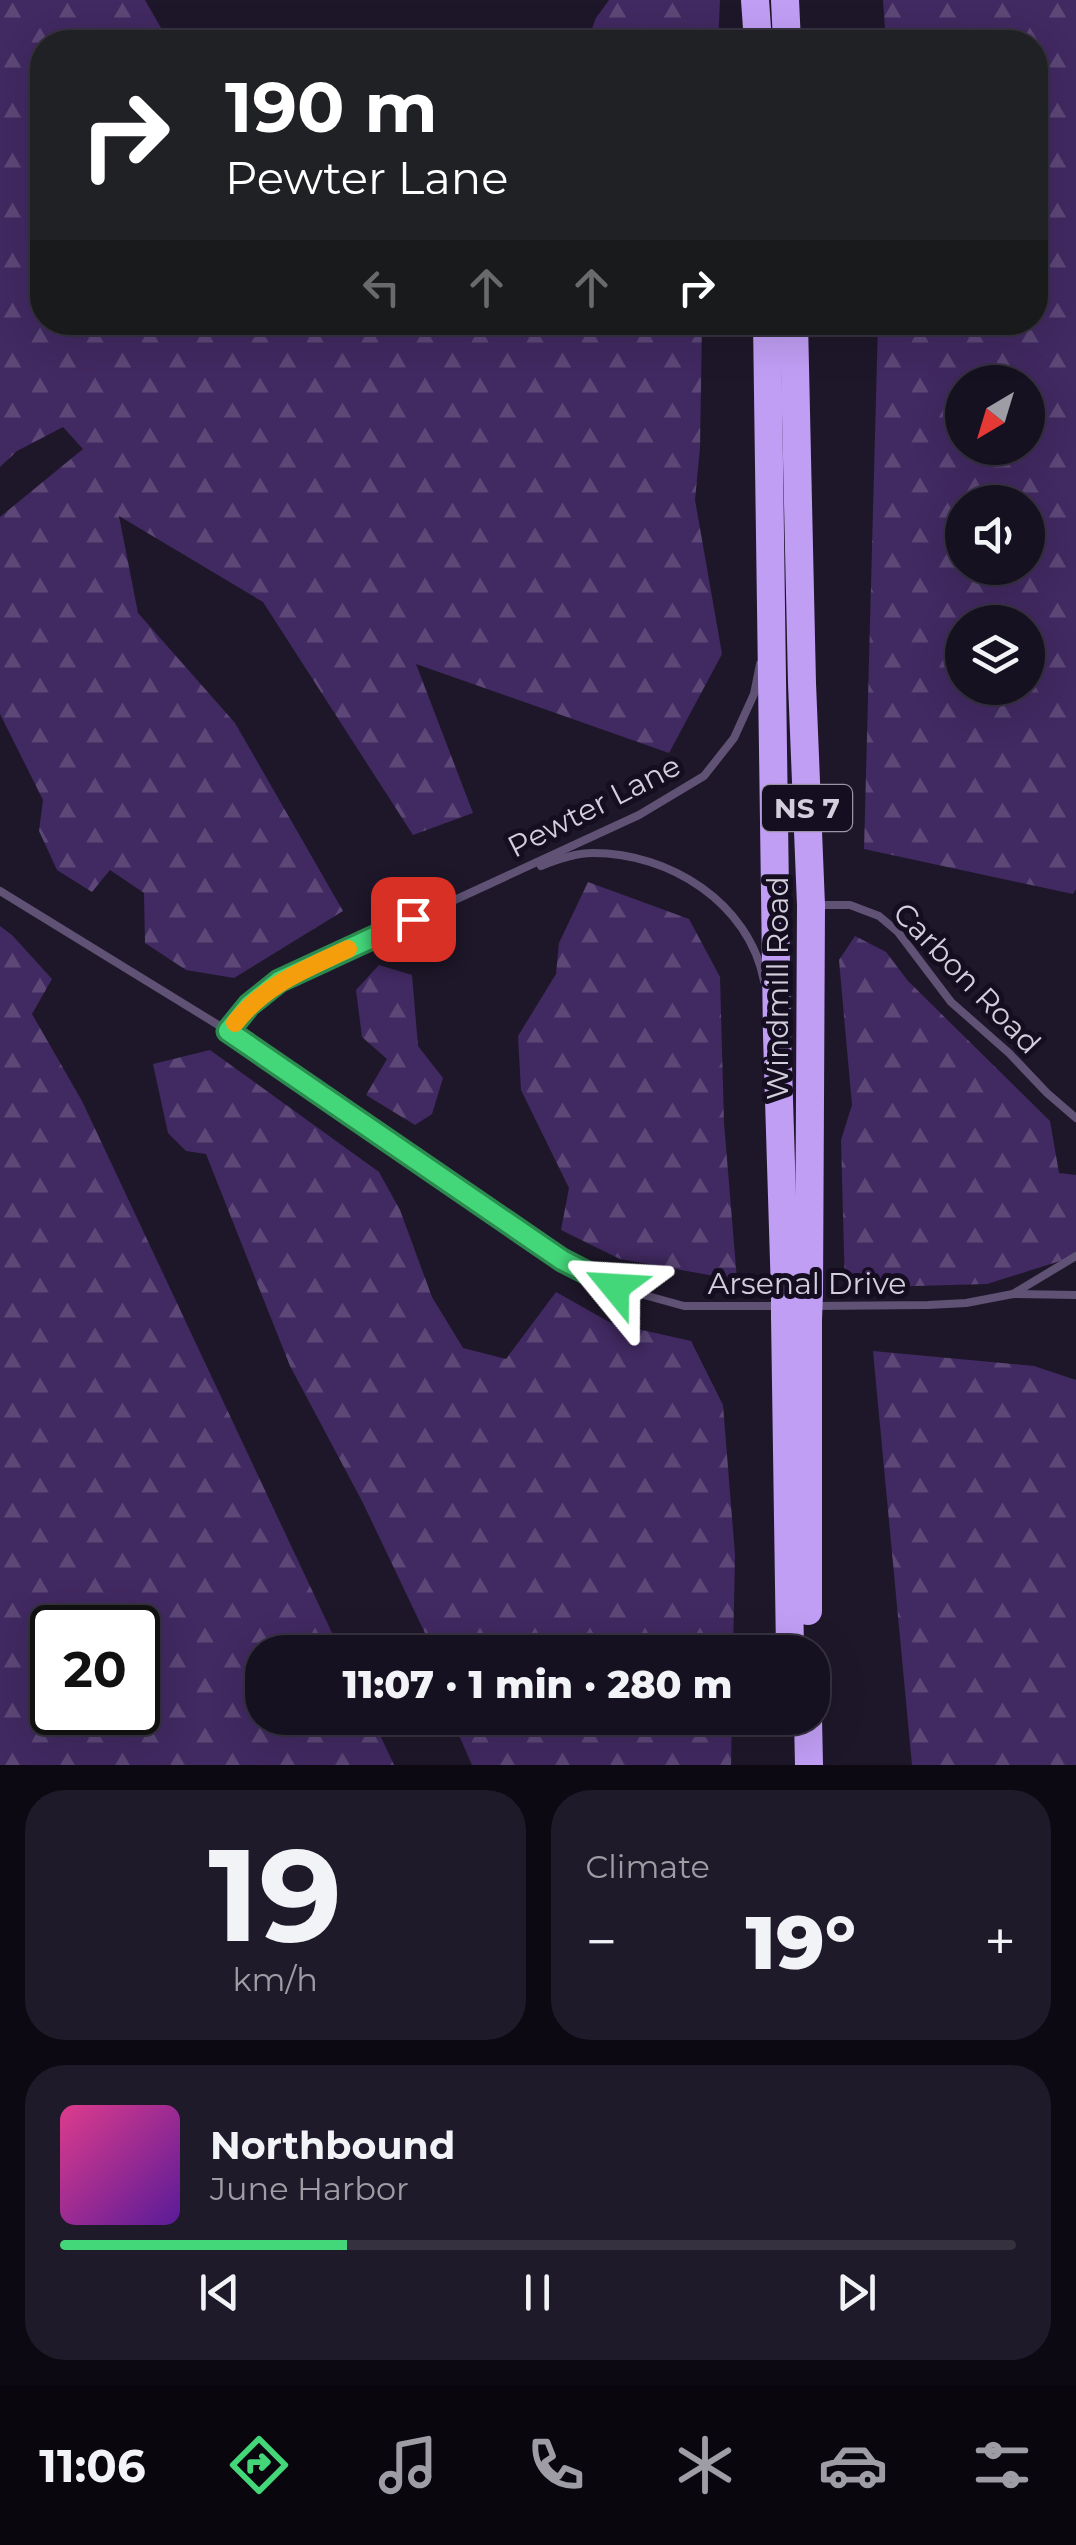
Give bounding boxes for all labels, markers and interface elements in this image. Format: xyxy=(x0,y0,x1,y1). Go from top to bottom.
text: 190 m xyxy=(225,64,438,150)
icon: right xyxy=(60,70,190,200)
text: Pewter Lane xyxy=(225,150,508,205)
icon: left xyxy=(354,260,409,315)
icon: ahead xyxy=(459,260,514,315)
icon: ahead xyxy=(564,260,619,315)
icon: right xyxy=(669,260,724,315)
north arrow xyxy=(945,365,1045,465)
map controls xyxy=(945,365,1045,705)
button: sound xyxy=(945,485,1045,585)
button: layers xyxy=(945,605,1045,705)
street label: Pewter Lane xyxy=(501,747,687,865)
road number: NS 7 xyxy=(762,785,852,831)
street label: Windmill Road xyxy=(759,876,796,1100)
pin xyxy=(371,877,456,962)
icon: arrive xyxy=(386,892,441,947)
street label: Carbon Road xyxy=(886,895,1048,1061)
position arrow xyxy=(563,1235,667,1339)
street label: Arsenal Drive xyxy=(708,1265,906,1302)
speed limit sign: 20 xyxy=(30,1605,160,1735)
text: 11:07 · 1 min · 280 m xyxy=(343,1661,732,1708)
text: 19 xyxy=(208,1815,342,1974)
text: Climate xyxy=(586,1847,710,1886)
text: 19° xyxy=(746,1896,856,1988)
text: − xyxy=(586,1908,617,1975)
text: + xyxy=(984,1908,1016,1975)
text: km/h xyxy=(233,1960,318,1999)
text: Northbound xyxy=(210,2122,455,2169)
text: June Harbor xyxy=(210,2169,409,2208)
icon: previous xyxy=(192,2265,247,2320)
icon: pause xyxy=(510,2265,565,2320)
icon: next xyxy=(829,2265,884,2320)
icon: directions xyxy=(224,2430,294,2500)
icon: music xyxy=(373,2430,443,2500)
icon: phone xyxy=(521,2430,591,2500)
icon: climate xyxy=(670,2430,740,2500)
icon: car xyxy=(818,2430,888,2500)
icon: filters xyxy=(967,2430,1037,2500)
text: 11:06 xyxy=(39,2438,146,2493)

